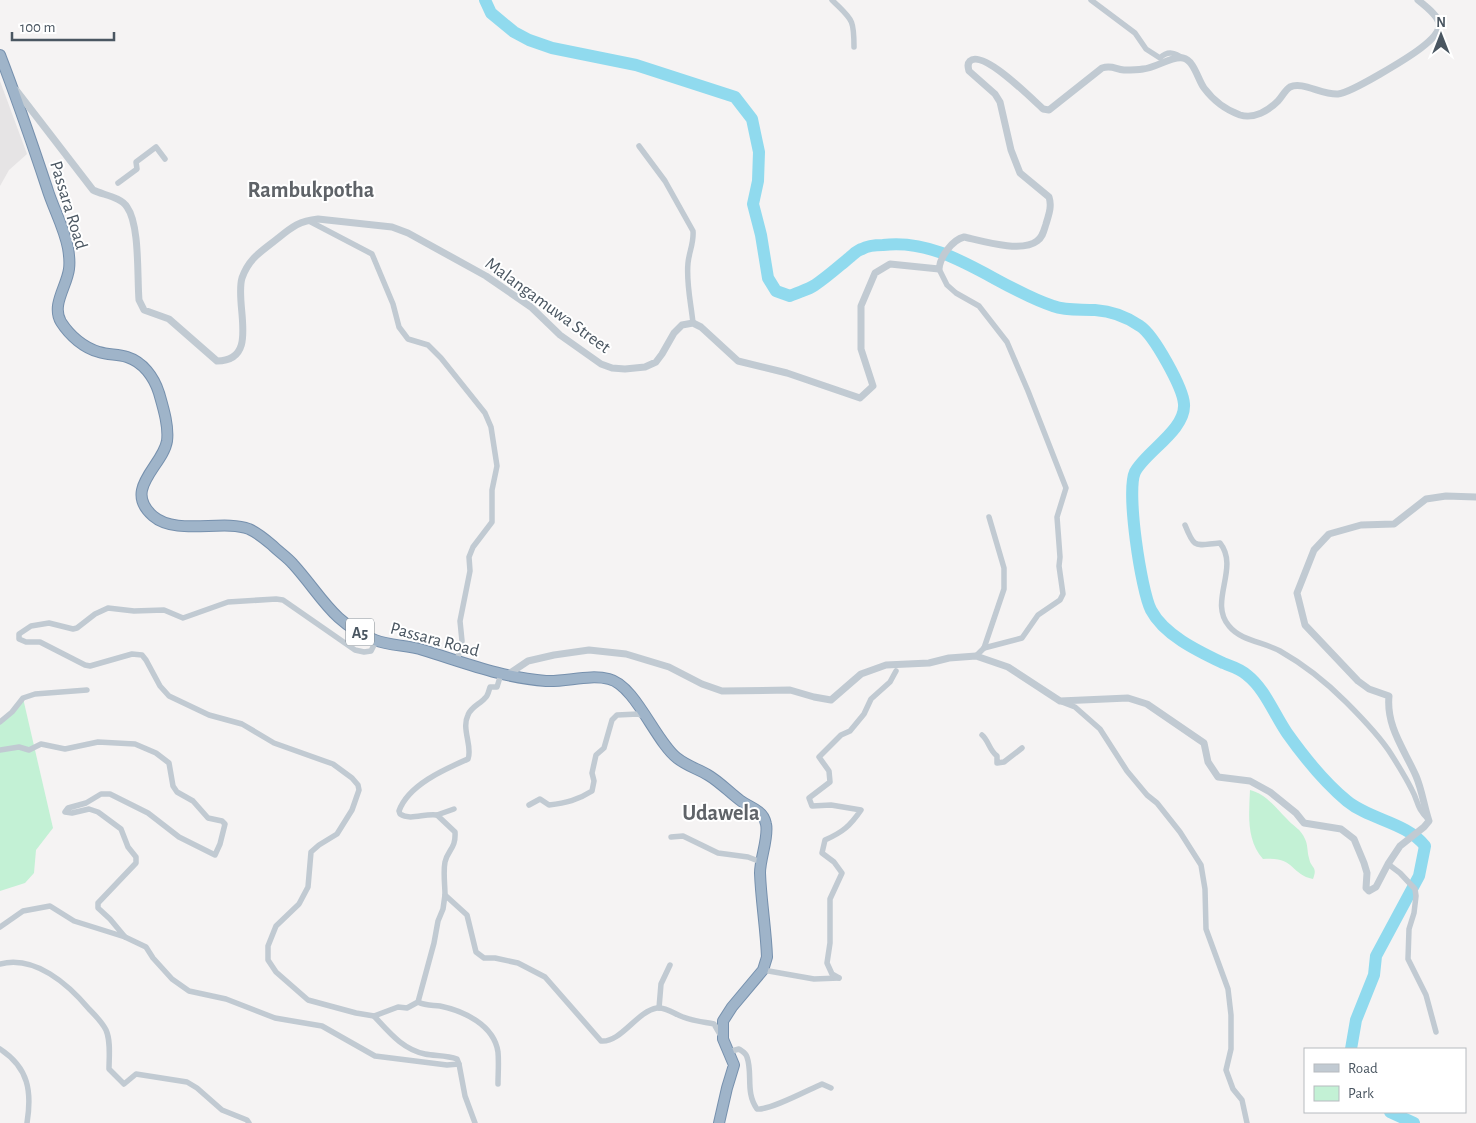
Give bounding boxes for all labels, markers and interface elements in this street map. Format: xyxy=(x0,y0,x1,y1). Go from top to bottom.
scale bar xyxy=(12,10,115,42)
north arrow xyxy=(1416,10,1466,60)
text: N xyxy=(1436,16,1446,30)
text: 100 m xyxy=(20,20,55,35)
street label: Passara Road xyxy=(46,159,90,252)
district label: Rambukpotha xyxy=(248,179,375,201)
street label: Malangamuwa Street xyxy=(482,255,613,357)
road number: A5 xyxy=(346,618,374,646)
street label: Passara Road xyxy=(388,619,481,660)
district label: Udawela xyxy=(682,802,760,824)
legend xyxy=(1304,1048,1466,1113)
text: Road xyxy=(1348,1061,1378,1076)
text: Park xyxy=(1348,1086,1374,1101)

